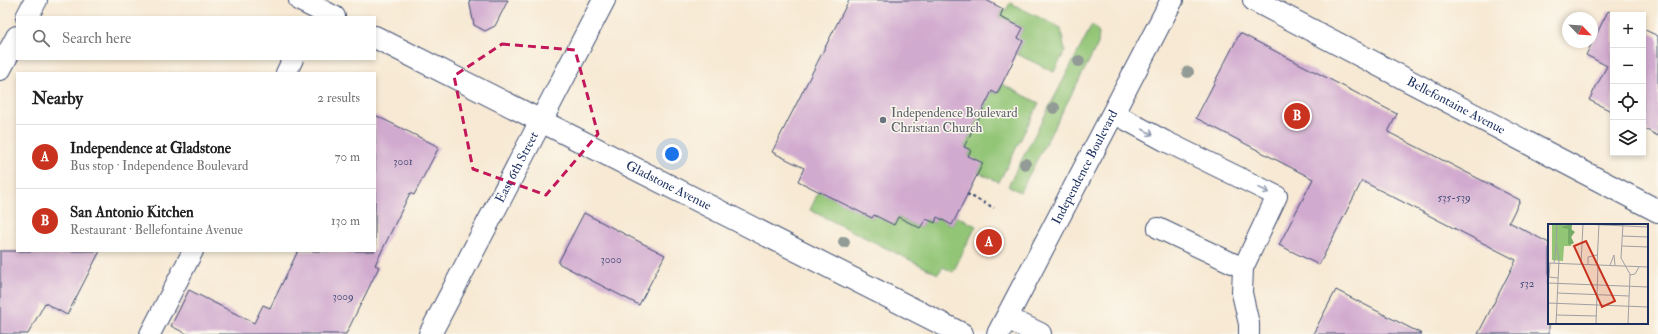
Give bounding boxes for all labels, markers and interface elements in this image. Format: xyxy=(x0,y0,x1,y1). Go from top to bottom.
north arrow xyxy=(1562,12,1598,48)
map controls xyxy=(1610,12,1646,156)
button: + xyxy=(1610,12,1646,48)
search box xyxy=(16,16,376,60)
icon: search xyxy=(30,27,52,49)
text: Search here xyxy=(62,29,131,48)
button: − xyxy=(1610,48,1646,84)
street label: Bellefontaine Avenue xyxy=(1404,73,1508,138)
button: locate xyxy=(1610,84,1646,120)
text: Nearby xyxy=(32,88,83,109)
text: 2 results xyxy=(317,90,360,106)
pin: B xyxy=(1284,101,1310,131)
place label: Independence Boulevard Christian Church xyxy=(891,105,1018,136)
street label: Independence Boulevard xyxy=(1048,107,1122,227)
marker: Independence Boulevard Christian Church xyxy=(878,115,888,125)
button: layers xyxy=(1610,120,1646,156)
street label: East 6th Street xyxy=(492,129,542,206)
one-way arrow xyxy=(1141,129,1153,136)
text: Independence at Gladstone xyxy=(70,139,231,158)
your location xyxy=(662,144,682,164)
text: A xyxy=(41,149,49,165)
text: 70 m xyxy=(335,149,360,165)
house number: 3001 xyxy=(393,155,413,168)
street label: Gladstone Avenue xyxy=(623,157,714,214)
text: Bus stop · Independence Boulevard xyxy=(70,158,249,174)
one-way arrow xyxy=(1258,187,1270,194)
house number: 535-539 xyxy=(1437,191,1471,204)
text: San Antonio Kitchen xyxy=(70,203,194,222)
text: B xyxy=(41,213,49,229)
text: 130 m xyxy=(331,213,360,229)
text: Restaurant · Bellefontaine Avenue xyxy=(70,222,243,238)
inset map xyxy=(1548,224,1648,324)
pin: A xyxy=(976,227,1002,257)
house number: 3000 xyxy=(600,253,622,266)
house number: 532 xyxy=(1520,277,1535,290)
house number: 3009 xyxy=(332,290,354,303)

